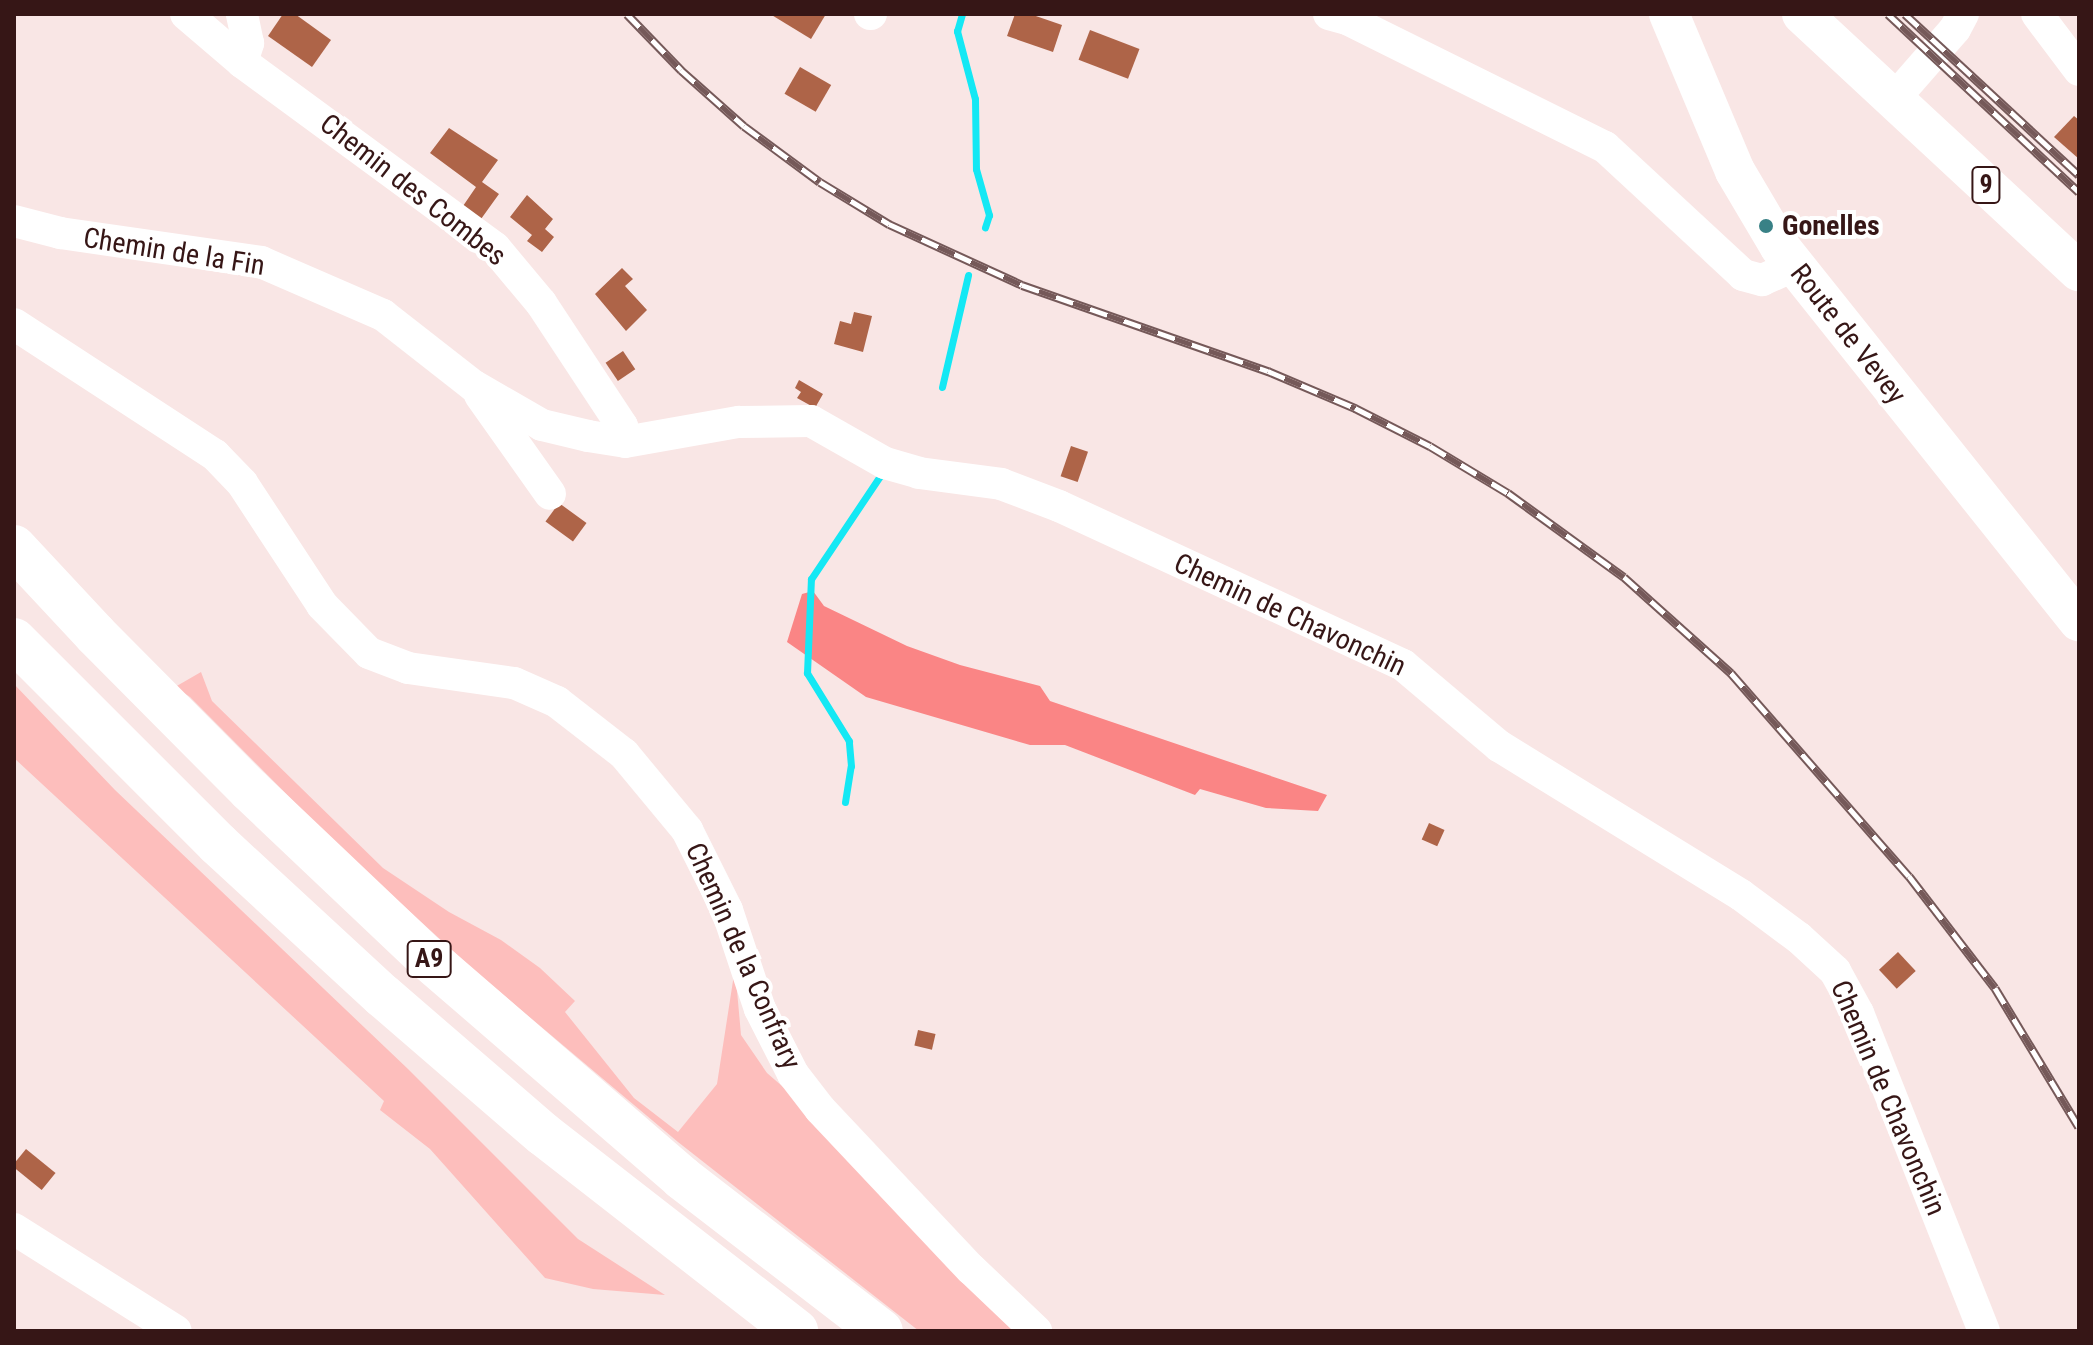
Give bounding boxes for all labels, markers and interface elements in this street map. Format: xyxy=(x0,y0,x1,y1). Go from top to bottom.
street label: Chemin des Combes xyxy=(313,107,513,273)
road number: 9 xyxy=(1970,163,2002,207)
place label: Gonelles xyxy=(1782,209,1880,243)
marker: Gonelles xyxy=(1757,217,1775,235)
street label: Chemin de la Fin xyxy=(81,221,267,283)
street label: Route de Vevey xyxy=(1783,257,1913,411)
street label: Chemin de Chavonchin xyxy=(1169,547,1411,683)
street label: Chemin de la Confrary xyxy=(678,838,808,1074)
road number: A9 xyxy=(405,937,453,981)
street label: Chemin de Chavonchin xyxy=(1823,976,1953,1220)

